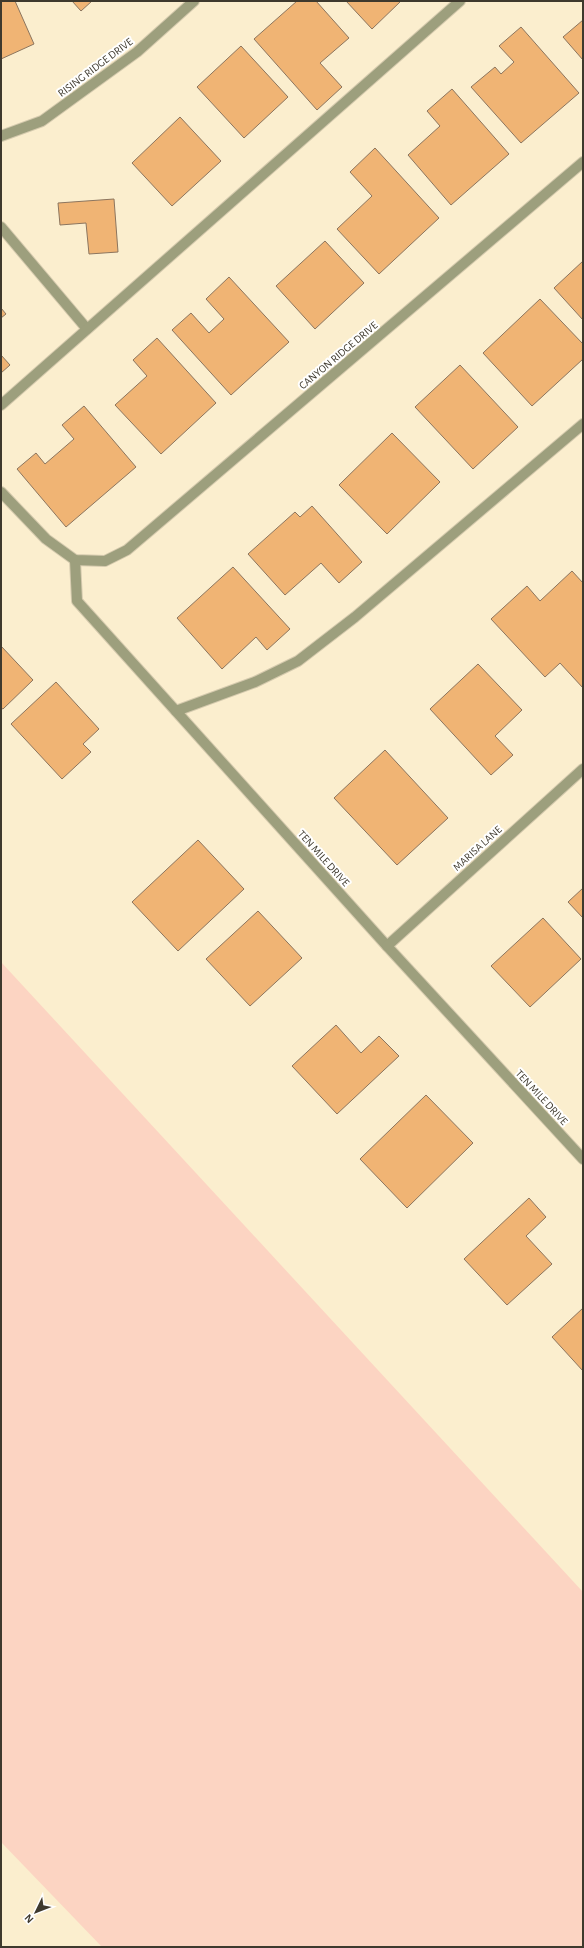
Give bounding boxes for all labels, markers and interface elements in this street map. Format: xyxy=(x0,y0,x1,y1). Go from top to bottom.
street label: RISING RIDGE DRIVE xyxy=(56,35,135,99)
street label: CANYON RIDGE DRIVE xyxy=(297,319,380,391)
street label: MARISA LANE xyxy=(451,823,504,873)
street label: TEN MILE DRIVE xyxy=(296,828,352,889)
street label: TEN MILE DRIVE xyxy=(513,1068,570,1127)
north arrow xyxy=(16,1892,56,1932)
text: N xyxy=(22,1912,36,1925)

